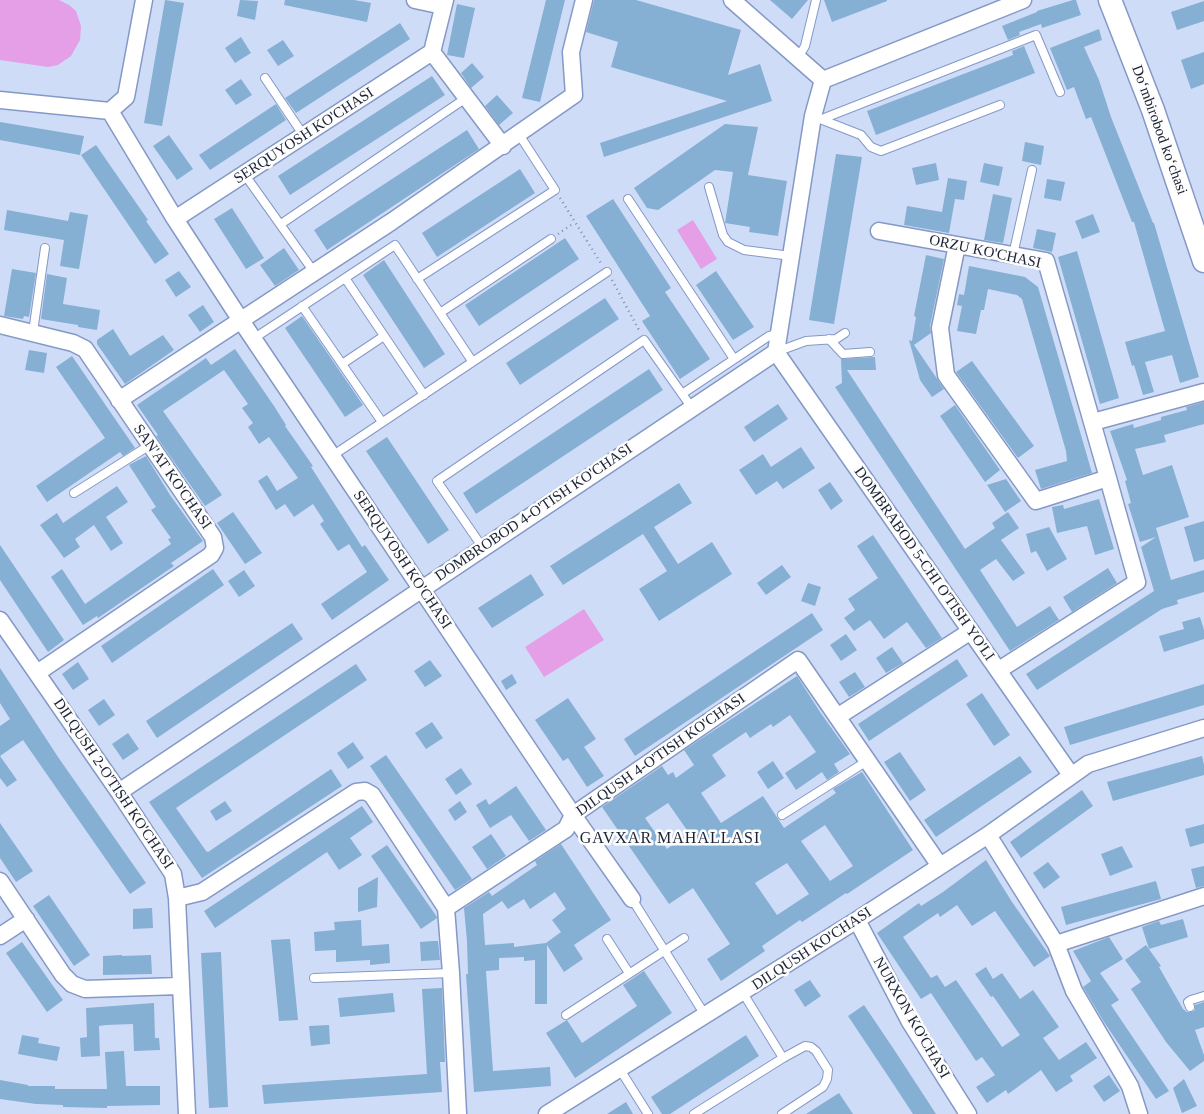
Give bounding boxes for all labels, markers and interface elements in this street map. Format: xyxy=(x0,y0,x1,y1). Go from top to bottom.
street label: Doʻmbirobod koʻchasi xyxy=(1127,63,1191,197)
street label: SERQUYOSH KO'CHASI xyxy=(231,84,377,188)
street label: ORZU KO'CHASI xyxy=(927,231,1043,273)
street label: SAN'AT KO'CHASI xyxy=(129,421,215,533)
street label: DOMBROBOD 4-O'TISH KO'CHASI xyxy=(432,440,636,586)
street label: DOMBRABOD 5-CHI O'TISH YO'LI xyxy=(850,464,998,664)
street label: SERQUYOSH KO'CHASI xyxy=(349,487,455,633)
street label: DILQUSH 4-O'TISH KO'CHASI xyxy=(573,690,749,820)
street label: DILQUSH 2-O'TISH KO'CHASI xyxy=(49,695,177,873)
district label: GAVXAR MAHALLASI xyxy=(578,829,762,849)
street label: DILQUSH KO'CHASI xyxy=(749,904,875,994)
street label: NURXON KO'CHASI xyxy=(869,954,953,1082)

